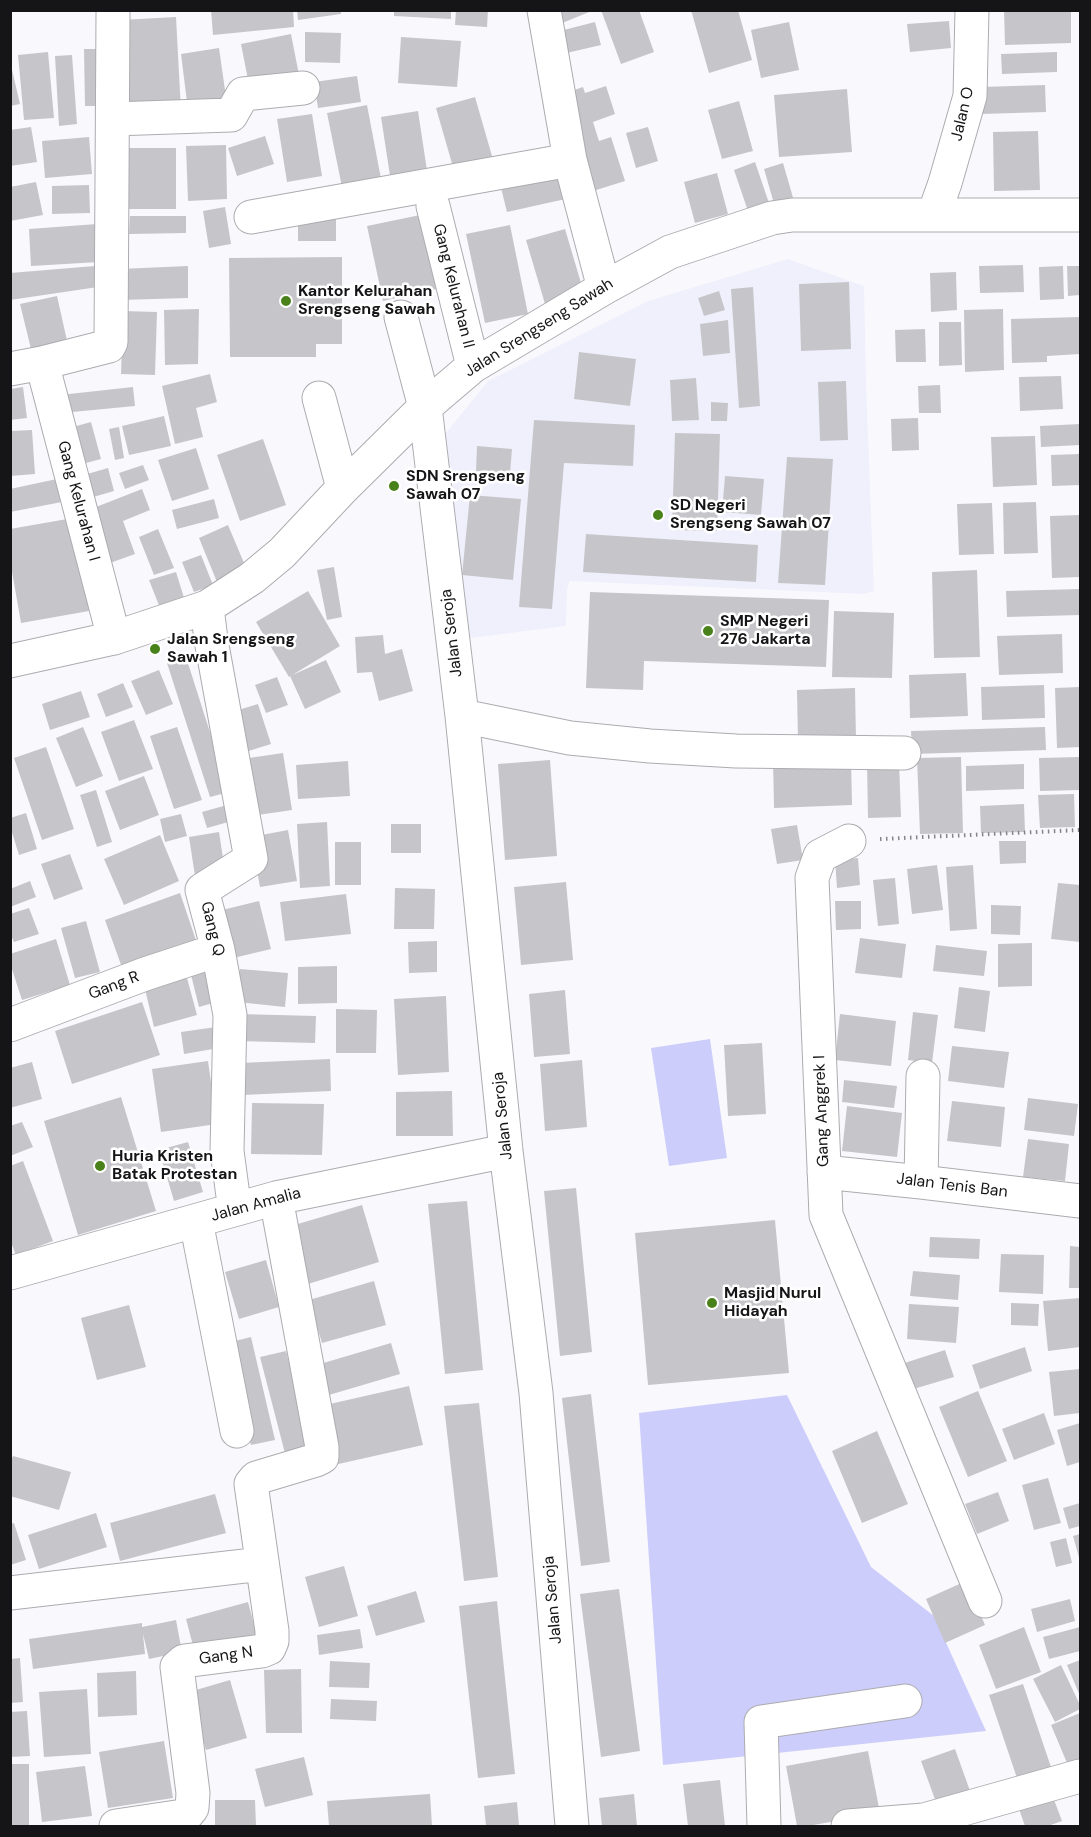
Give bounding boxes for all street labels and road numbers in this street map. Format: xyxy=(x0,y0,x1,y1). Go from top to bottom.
street label: Jalan O xyxy=(947,85,979,143)
street label: Gang Kelurahan II xyxy=(428,222,478,350)
street label: Jalan Srengseng Sawah xyxy=(461,274,617,382)
street label: Gang Kelurahan I xyxy=(53,439,103,563)
street label: Jalan Seroja xyxy=(437,588,467,678)
street label: Gang Q xyxy=(196,900,228,958)
street label: Gang R xyxy=(86,968,142,1004)
street label: Gang Anggrek I xyxy=(810,1055,834,1167)
street label: Jalan Seroja xyxy=(489,1071,517,1161)
street label: Jalan Tenis Ban xyxy=(895,1170,1009,1202)
street label: Jalan Amalia xyxy=(209,1184,303,1226)
street label: Jalan Seroja xyxy=(540,1555,566,1645)
street label: Gang N xyxy=(198,1643,254,1669)

